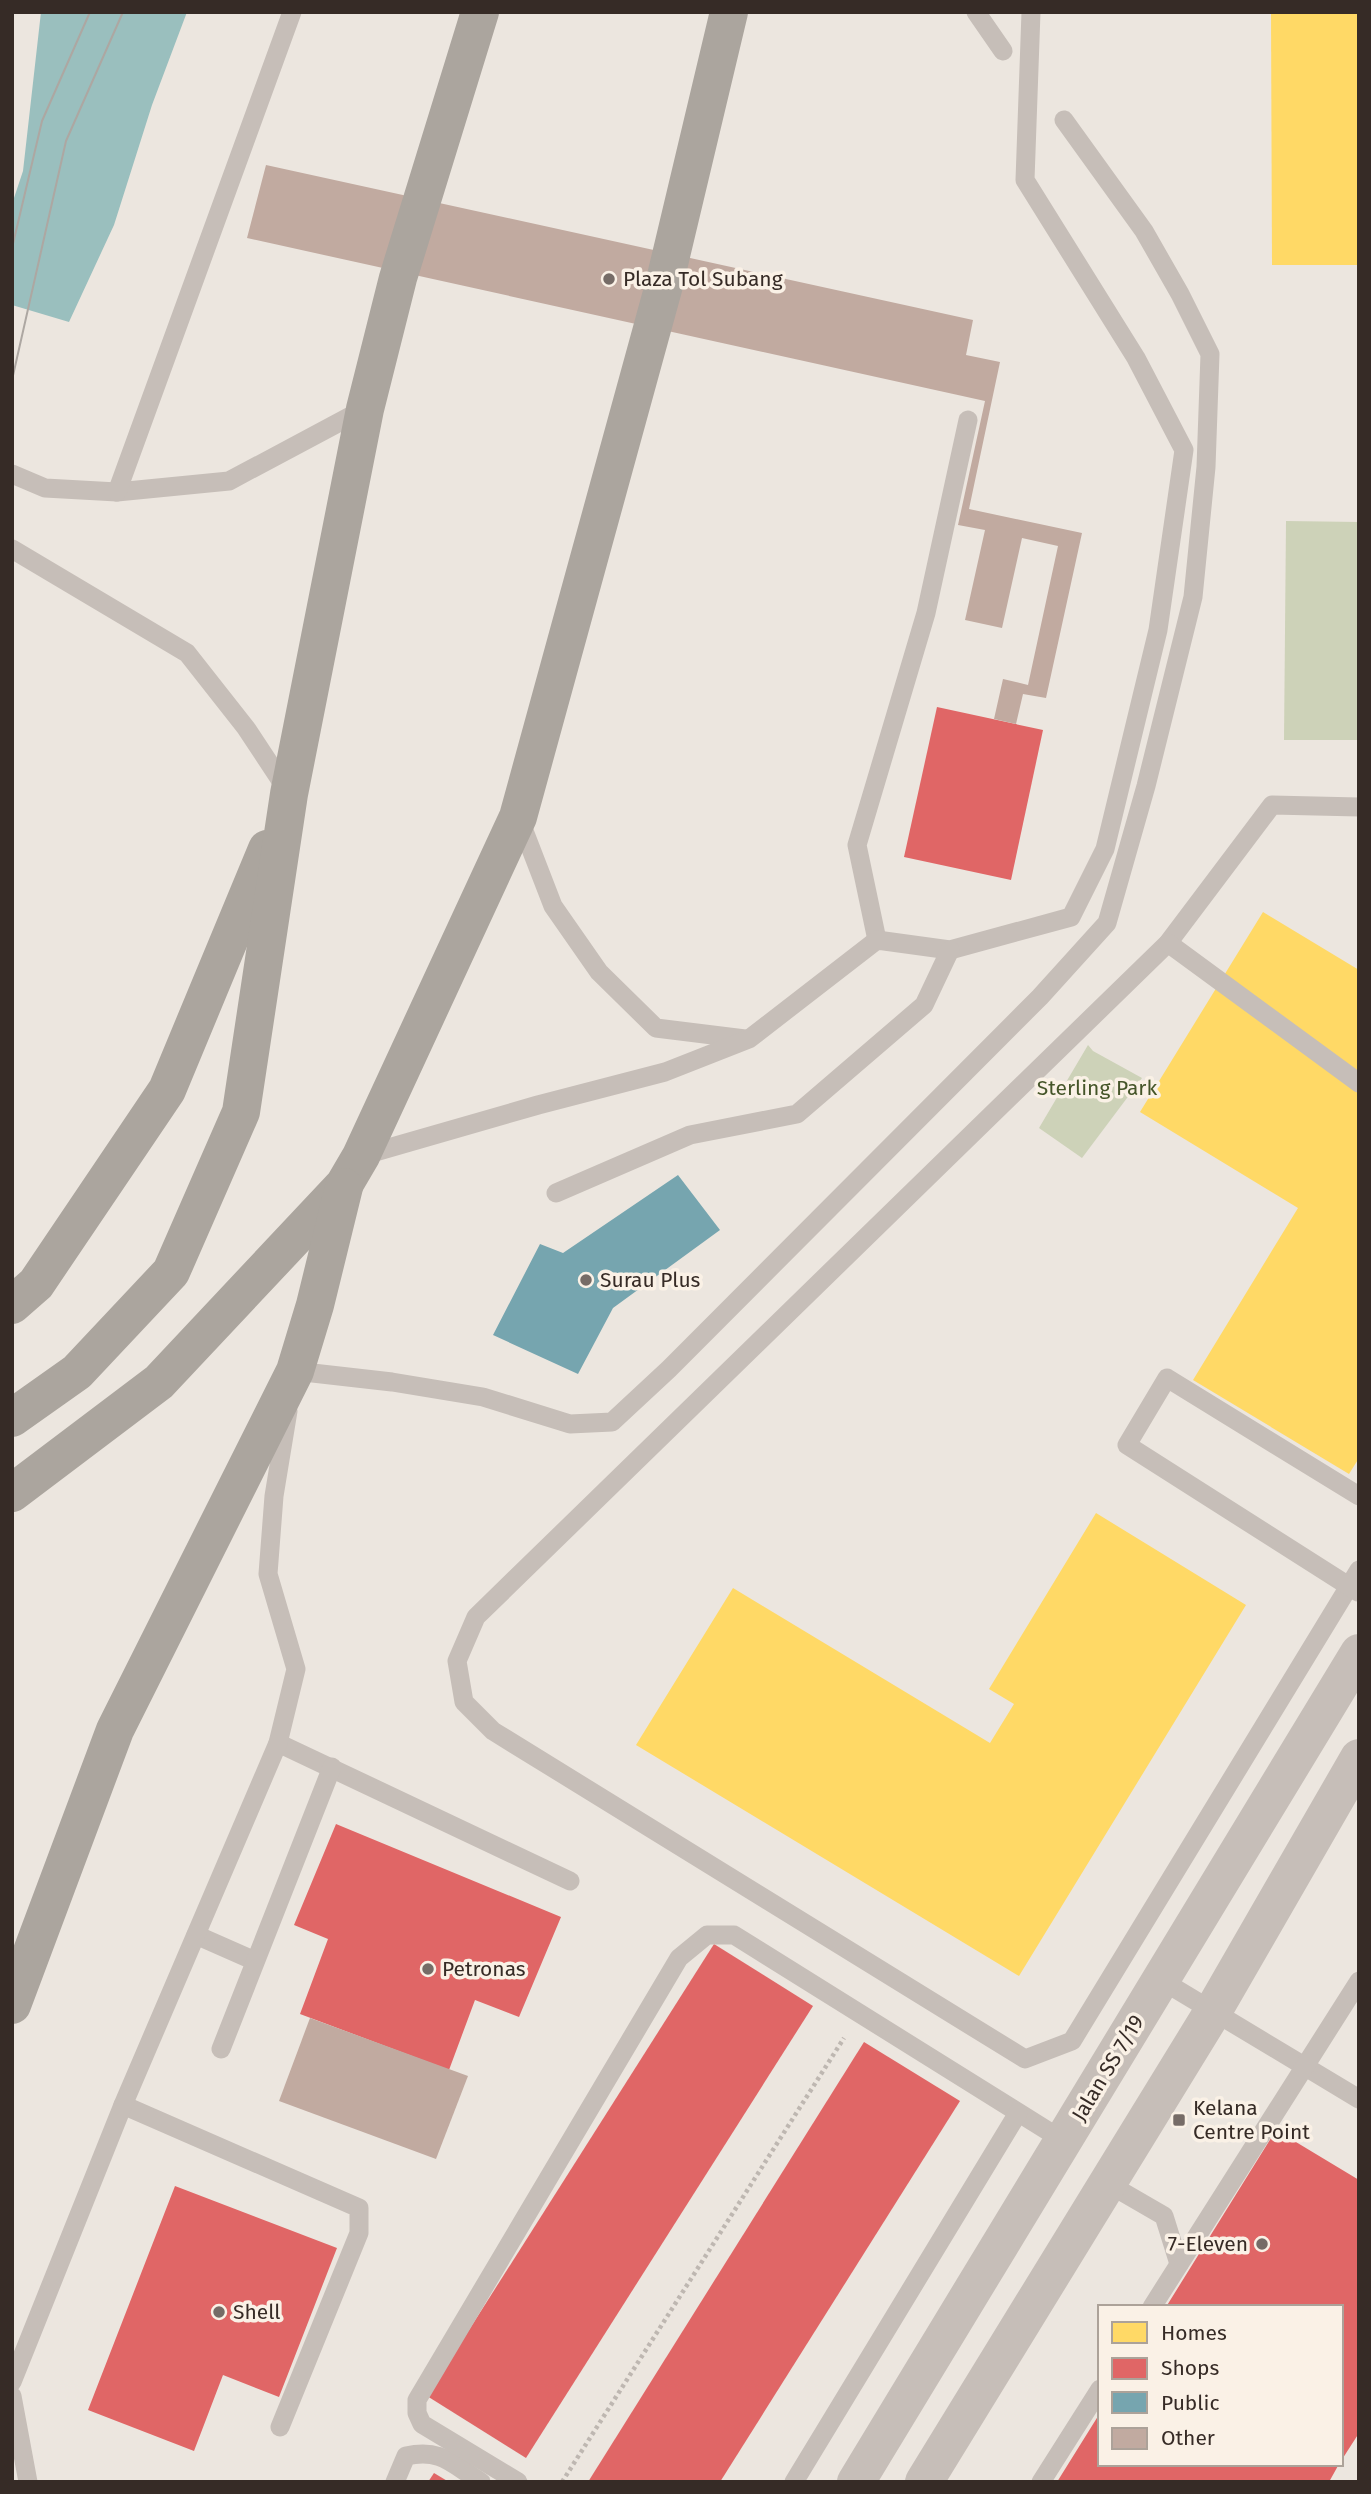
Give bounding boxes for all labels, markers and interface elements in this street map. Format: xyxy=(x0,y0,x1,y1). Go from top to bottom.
place label: Plaza Tol Subang xyxy=(623,266,783,292)
marker: Plaza Tol Subang xyxy=(601,271,617,287)
park label: Sterling Park xyxy=(1037,1075,1157,1101)
place label: Surau Plus xyxy=(600,1267,701,1293)
marker: Surau Plus xyxy=(578,1272,594,1288)
place label: Petronas xyxy=(442,1956,526,1982)
marker: Petronas xyxy=(420,1961,436,1977)
street label: Jalan SS 7/19 xyxy=(1066,2010,1150,2126)
place label: Kelana Centre Point xyxy=(1193,2095,1310,2145)
marker: Kelana Centre Point xyxy=(1171,2112,1187,2128)
place label: 7-Eleven xyxy=(1168,2231,1248,2257)
marker: 7-Eleven xyxy=(1254,2236,1270,2252)
place label: Shell xyxy=(233,2299,281,2325)
marker: Shell xyxy=(211,2304,227,2320)
legend xyxy=(1098,2305,1343,2466)
text: Homes xyxy=(1161,2320,1227,2346)
text: Shops xyxy=(1161,2355,1219,2381)
text: Public xyxy=(1161,2390,1219,2416)
text: Other xyxy=(1161,2425,1215,2451)

